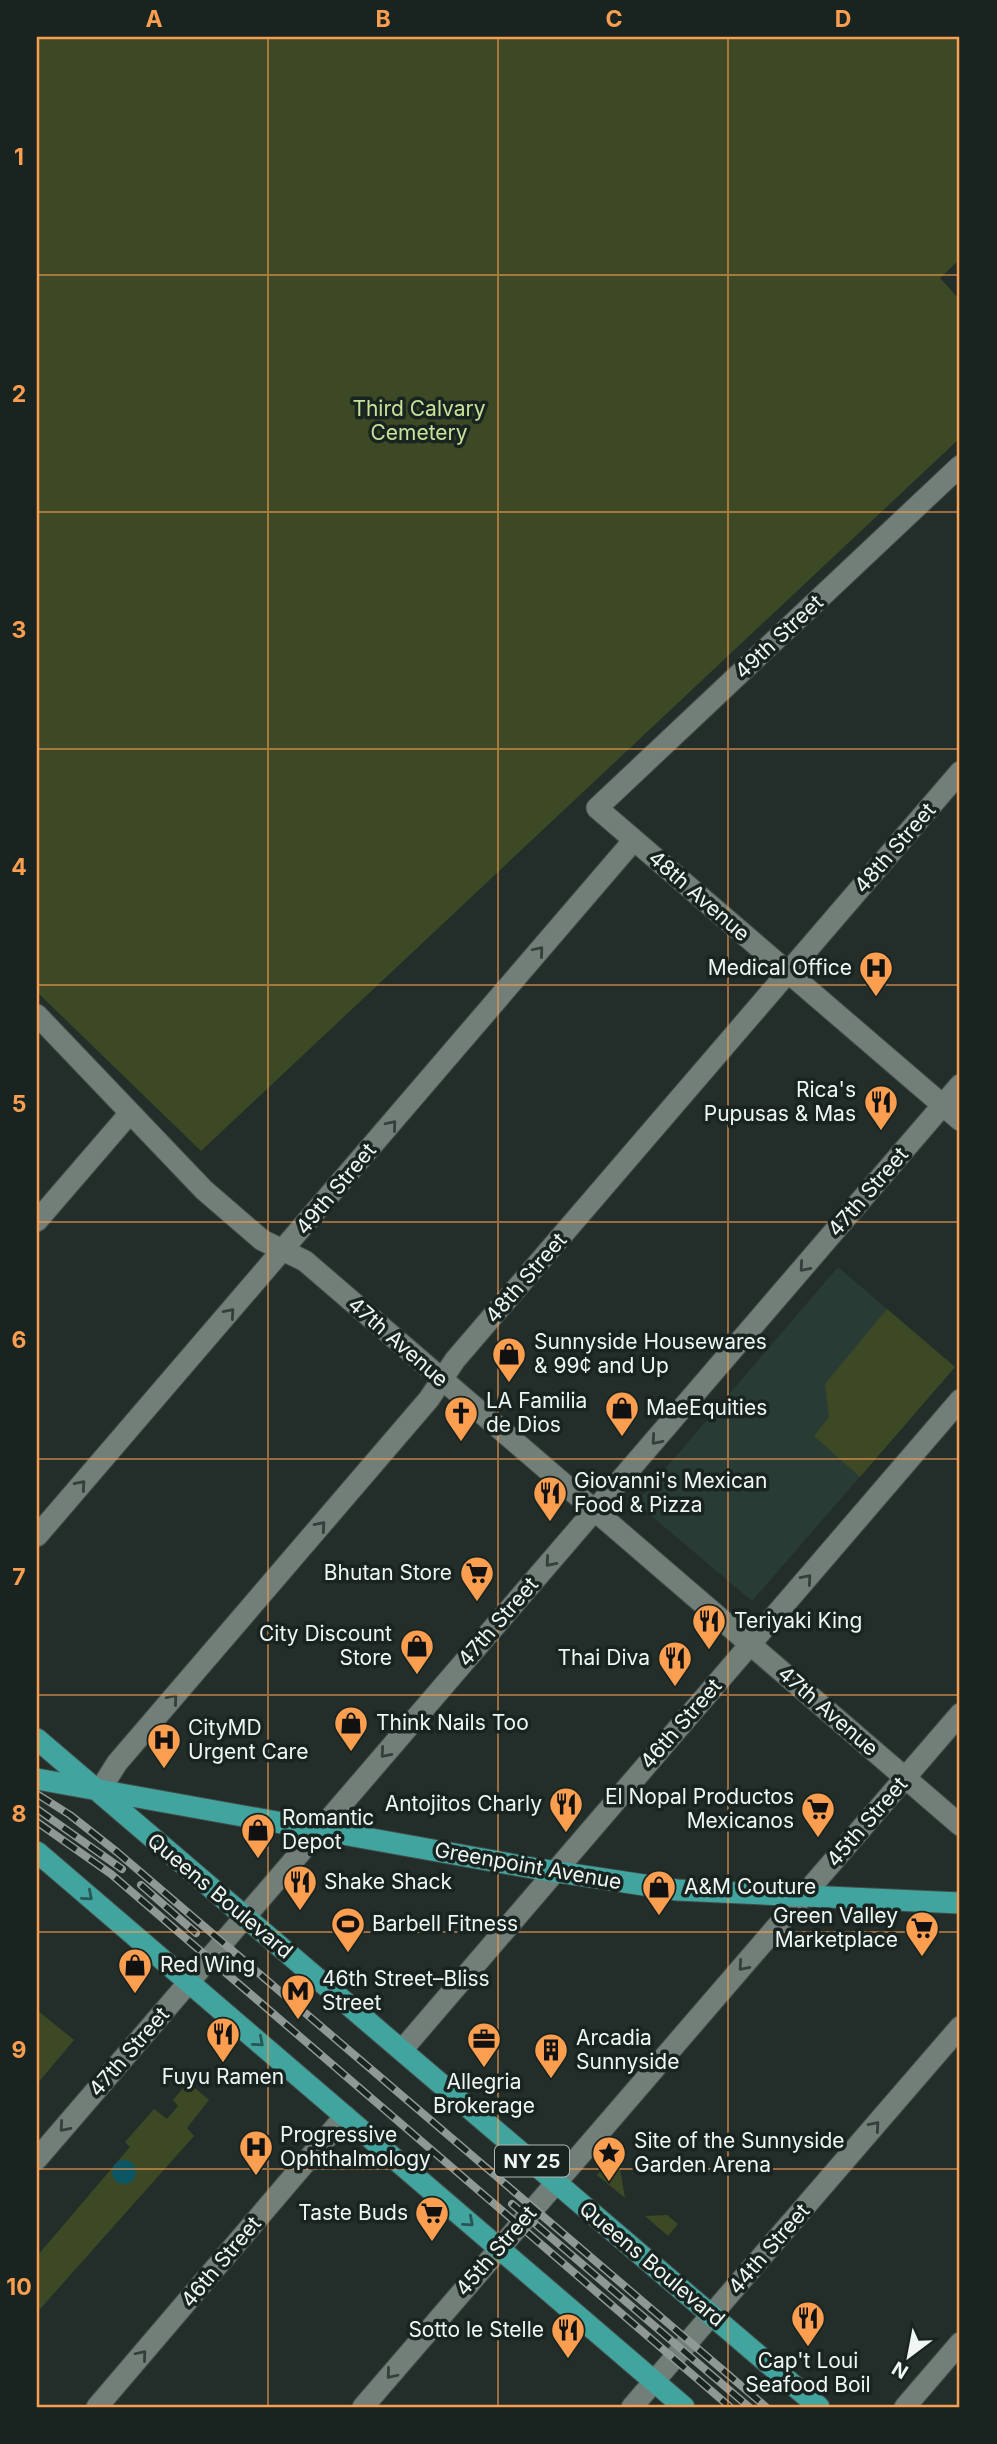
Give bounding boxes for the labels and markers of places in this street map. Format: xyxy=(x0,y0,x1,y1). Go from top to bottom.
hospital icon: Medical Office xyxy=(857,949,895,998)
place label: Medical Office xyxy=(708,955,852,980)
place label: Rica's Pupusas & Mas xyxy=(704,1077,856,1126)
restaurant icon: Rica's Pupusas & Mas xyxy=(862,1083,900,1132)
place label: Sunnyside Housewares & 99¢ and Up xyxy=(534,1329,767,1378)
shop icon: Sunnyside Housewares & 99¢ and Up xyxy=(490,1335,528,1384)
place label: LA Familia de Dios xyxy=(486,1388,587,1437)
shop icon: MaeEquities xyxy=(603,1389,641,1438)
church icon: LA Familia de Dios xyxy=(442,1394,480,1443)
place label: MaeEquities xyxy=(646,1395,767,1420)
place label: Giovanni's Mexican Food & Pizza xyxy=(574,1468,767,1517)
restaurant icon: Giovanni's Mexican Food & Pizza xyxy=(531,1474,569,1523)
supermarket icon: Bhutan Store xyxy=(458,1554,496,1603)
place label: Bhutan Store xyxy=(324,1560,452,1585)
restaurant icon: Teriyaki King xyxy=(690,1602,728,1651)
place label: Teriyaki King xyxy=(734,1608,862,1633)
place label: City Discount Store xyxy=(259,1621,392,1670)
shop icon: City Discount Store xyxy=(398,1627,436,1676)
restaurant icon: Thai Diva xyxy=(656,1639,694,1688)
place label: Thai Diva xyxy=(558,1645,650,1670)
shop icon: Think Nails Too xyxy=(332,1704,370,1753)
place label: Think Nails Too xyxy=(376,1710,529,1735)
place label: CityMD Urgent Care xyxy=(188,1715,308,1764)
hospital icon: CityMD Urgent Care xyxy=(145,1721,183,1770)
place label: El Nopal Productos Mexicanos xyxy=(605,1784,794,1833)
restaurant icon: Antojitos Charly xyxy=(547,1785,585,1834)
supermarket icon: El Nopal Productos Mexicanos xyxy=(799,1790,837,1839)
place label: Antojitos Charly xyxy=(385,1791,542,1816)
place label: Romantic Depot xyxy=(282,1805,374,1854)
shop icon: Romantic Depot xyxy=(239,1811,277,1860)
restaurant icon: Shake Shack xyxy=(281,1863,319,1912)
shop icon: A&M Couture xyxy=(640,1868,678,1917)
place label: Shake Shack xyxy=(324,1869,453,1894)
place label: A&M Couture xyxy=(684,1874,816,1899)
place label: Green Valley Marketplace xyxy=(773,1903,898,1952)
sports icon: Barbell Fitness xyxy=(329,1905,367,1954)
supermarket icon: Green Valley Marketplace xyxy=(903,1909,941,1958)
place label: Barbell Fitness xyxy=(372,1911,518,1936)
shop icon: Red Wing xyxy=(116,1946,154,1995)
place label: Red Wing xyxy=(160,1952,255,1977)
place label: 46th Street–Bliss Street xyxy=(322,1966,490,2015)
metro station icon: 46th Street–Bliss Street xyxy=(279,1972,317,2021)
restaurant icon: Fuyu Ramen xyxy=(204,2015,242,2064)
office icon: Allegria Brokerage xyxy=(465,2020,503,2069)
place label: Arcadia Sunnyside xyxy=(576,2025,679,2074)
building icon: Arcadia Sunnyside xyxy=(532,2031,570,2080)
place label: Fuyu Ramen xyxy=(162,2064,284,2089)
place label: Allegria Brokerage xyxy=(433,2069,535,2118)
place label: Progressive Ophthalmology xyxy=(280,2122,431,2171)
hospital icon: Progressive Ophthalmology xyxy=(237,2128,275,2177)
place label: Site of the Sunnyside Garden Arena xyxy=(634,2128,845,2177)
place icon: Site of the Sunnyside Garden Arena xyxy=(590,2134,628,2183)
supermarket icon: Taste Buds xyxy=(413,2194,451,2243)
place label: Taste Buds xyxy=(298,2200,408,2225)
restaurant icon: Cap't Loui Seafood Boil xyxy=(789,2299,827,2348)
restaurant icon: Sotto le Stelle xyxy=(549,2311,587,2360)
place label: Sotto le Stelle xyxy=(408,2317,544,2342)
place label: Cap't Loui Seafood Boil xyxy=(745,2348,871,2397)

